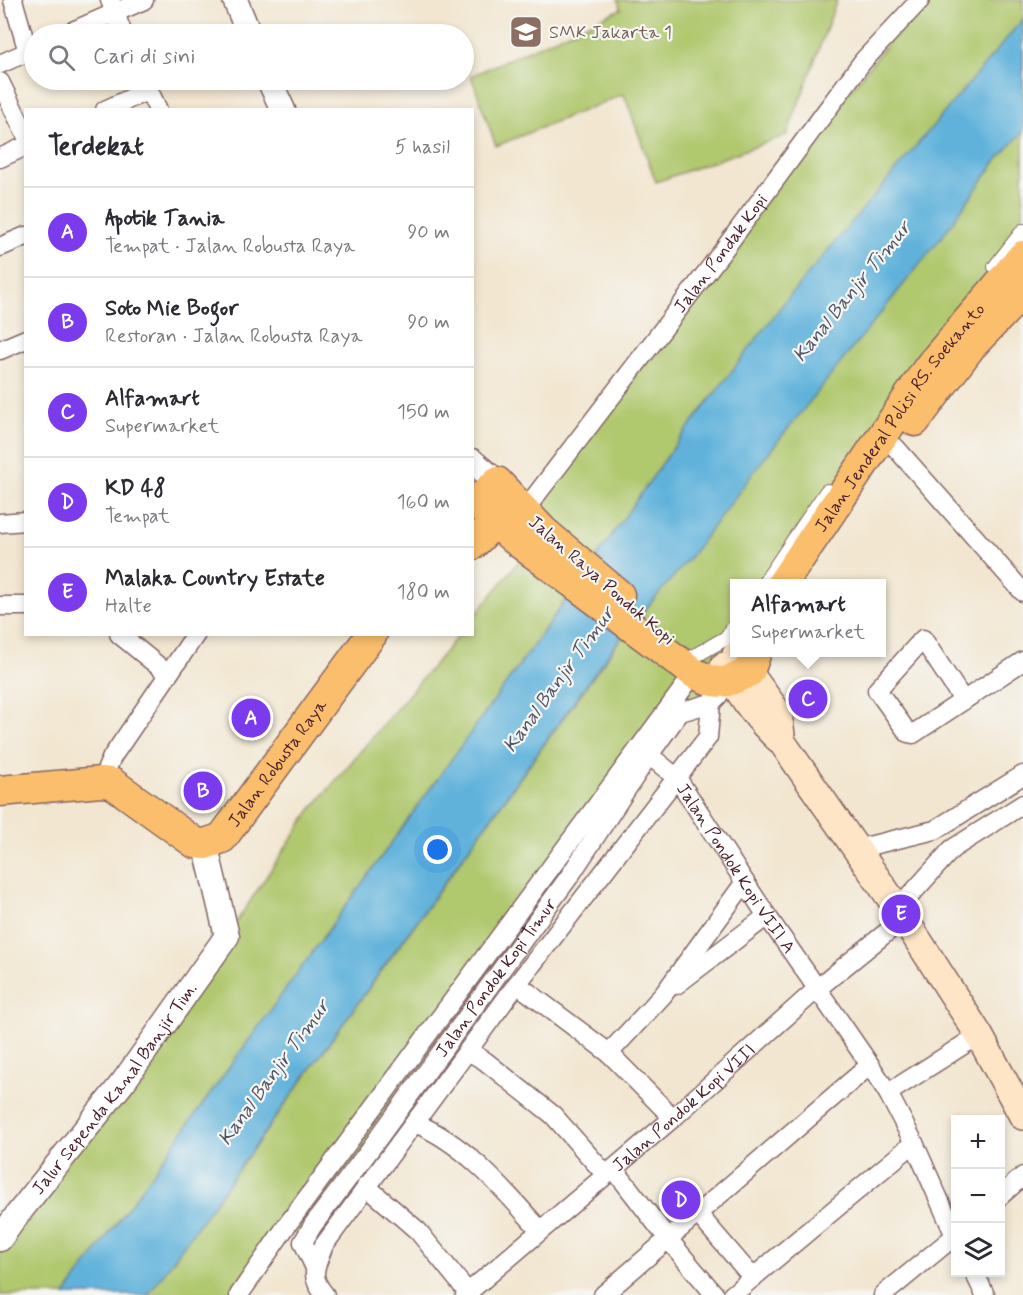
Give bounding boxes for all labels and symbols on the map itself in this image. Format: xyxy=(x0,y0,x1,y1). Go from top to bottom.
school or university icon: SMK Jakarta 1 xyxy=(508,14,544,50)
place label: SMK Jakarta 1 xyxy=(549,21,672,45)
street label: Jalan Pondak Kopi xyxy=(669,190,774,318)
water label: Kanal Banjir Timur xyxy=(787,214,919,368)
street label: Jalan Jenderal Polisi RS. Soekanto xyxy=(810,298,991,537)
street label: Jalan Raya Pondok Kopi xyxy=(523,510,680,651)
water label: Kanal Banjir Timur xyxy=(497,599,623,758)
pin: C xyxy=(788,676,828,722)
street label: Jalan Robusta Raya xyxy=(223,695,333,832)
pin: A xyxy=(232,696,270,740)
pin: B xyxy=(184,768,222,814)
street label: Jalan Pondok Kopi VIII A xyxy=(670,779,800,959)
your location xyxy=(423,835,452,864)
pin: E xyxy=(882,892,920,936)
street label: Jalan Pondok Kopi Timur xyxy=(430,893,563,1062)
street label: Jalur Sependa Kanal Banjir Tim. xyxy=(27,978,203,1200)
water label: Kanal Banjir Timur xyxy=(212,992,338,1151)
street label: Jalan Pondok Kopi VIII xyxy=(608,1039,761,1178)
pin: D xyxy=(662,1178,700,1222)

